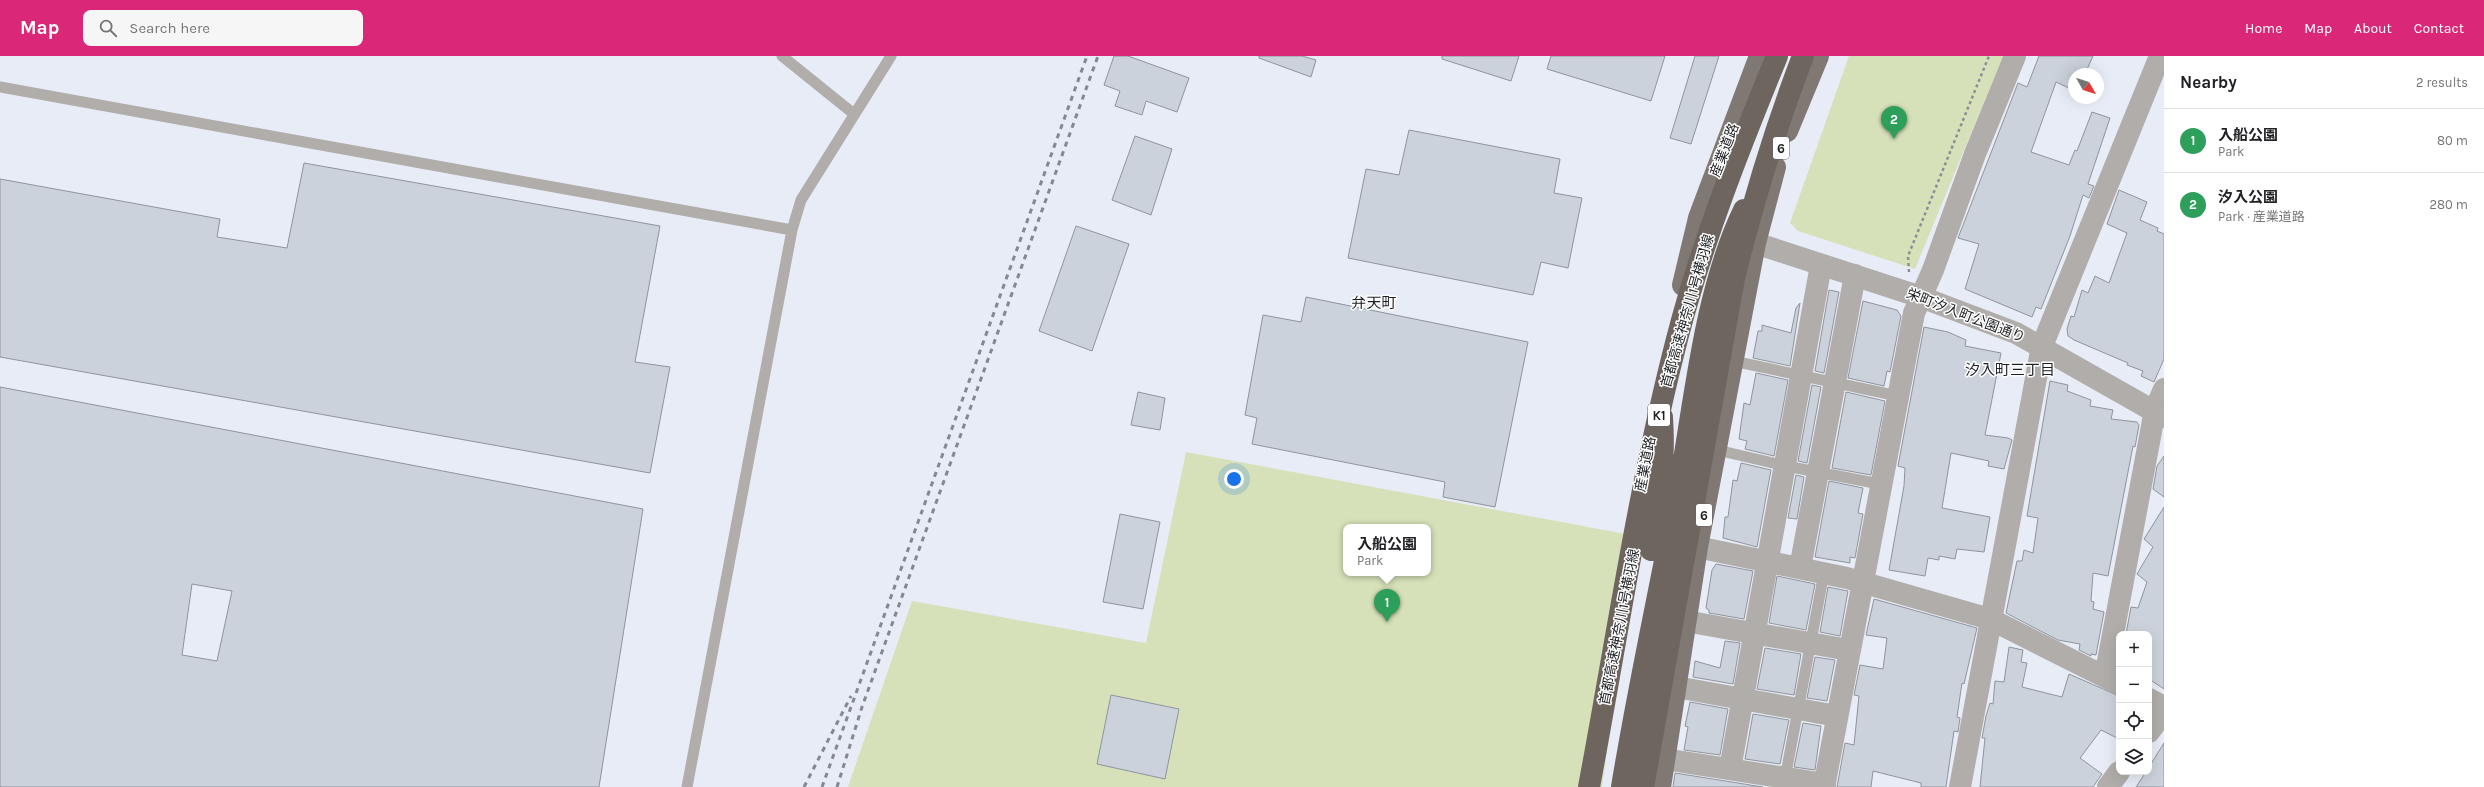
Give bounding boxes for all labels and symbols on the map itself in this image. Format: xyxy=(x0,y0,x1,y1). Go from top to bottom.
north arrow xyxy=(2068,68,2104,104)
pin: 2 xyxy=(1881,106,1907,139)
street label: 産業道路 xyxy=(1706,121,1742,179)
road number: 6 xyxy=(1773,137,1789,159)
street label: 首都高速神奈川1号横羽線 xyxy=(1657,233,1718,390)
street label: 栄町汐入町公園通り xyxy=(1904,285,2028,346)
district label: 弁天町 xyxy=(1351,294,1397,312)
district label: 汐入町三丁目 xyxy=(1965,361,2055,379)
road number: K1 xyxy=(1648,404,1670,426)
street label: 産業道路 xyxy=(1632,435,1659,493)
your location xyxy=(1224,469,1244,489)
road number: 6 xyxy=(1696,504,1712,526)
street label: 首都高速神奈川1号横羽線 xyxy=(1596,548,1643,707)
pin: 1 xyxy=(1374,589,1400,622)

